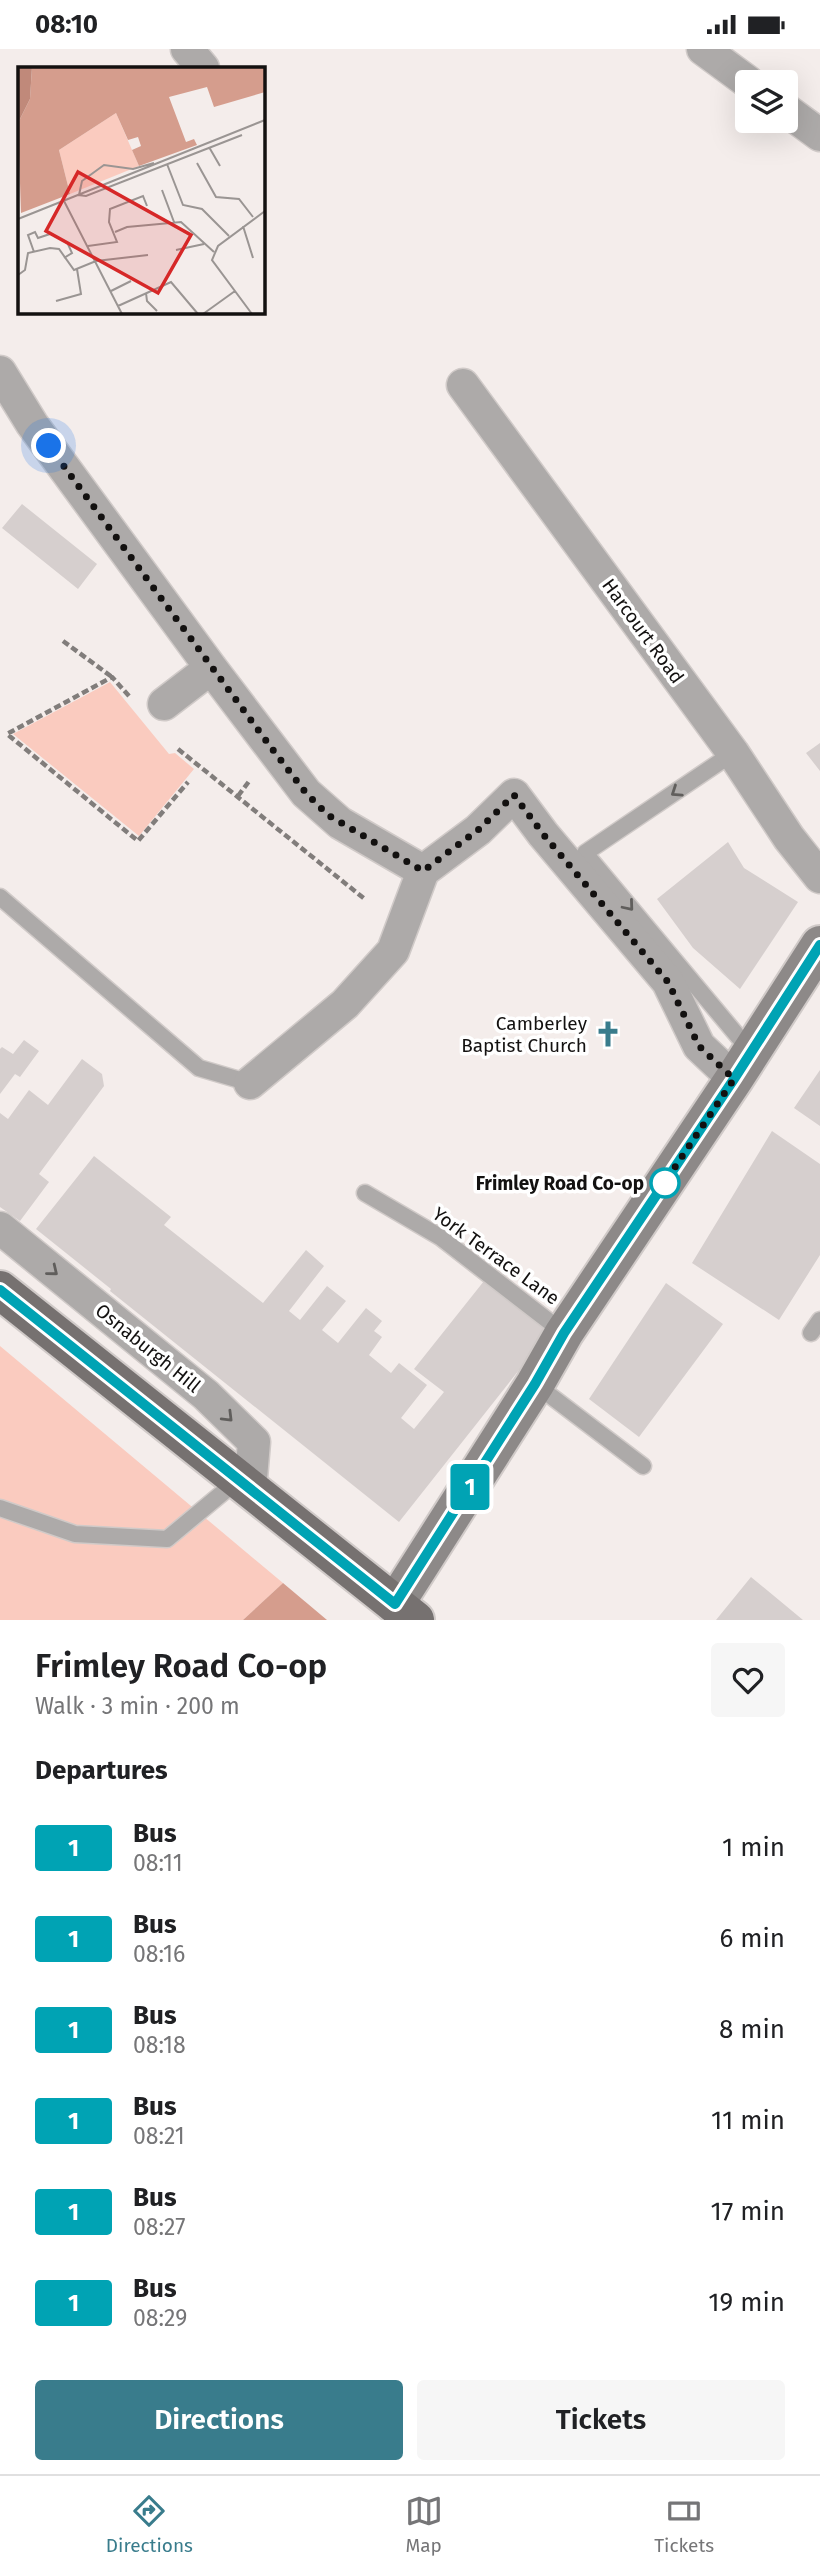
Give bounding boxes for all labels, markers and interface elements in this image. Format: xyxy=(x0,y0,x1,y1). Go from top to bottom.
text: 08:10 xyxy=(35,9,98,40)
inset map xyxy=(18,67,264,313)
map controls xyxy=(735,70,798,133)
button: layers xyxy=(735,70,798,133)
your location xyxy=(31,428,66,463)
street label: Harcourt Road xyxy=(597,574,689,688)
one-way arrow xyxy=(671,784,684,797)
one-way arrow xyxy=(621,898,633,911)
place label: Camberley Baptist Church xyxy=(461,1012,588,1057)
church icon: Camberley Baptist Church xyxy=(593,1019,623,1049)
marker: Frimley Road Co-op xyxy=(650,1168,680,1198)
place label: Frimley Road Co-op xyxy=(476,1172,644,1195)
street label: York Terrace Lane xyxy=(428,1202,564,1310)
one-way arrow xyxy=(45,1263,58,1275)
street label: Osnaburgh Hill xyxy=(91,1299,205,1398)
one-way arrow xyxy=(219,1408,232,1421)
line badge: 1 xyxy=(447,1464,493,1510)
text: 1 xyxy=(464,1473,476,1501)
button: heart xyxy=(711,1643,785,1717)
text: Frimley Road Co-op xyxy=(35,1646,327,1686)
text: Walk · 3 min · 200 m xyxy=(35,1692,240,1720)
text: Departures xyxy=(35,1755,168,1786)
text: Bus xyxy=(133,1818,176,1849)
text: 1 min xyxy=(722,1832,785,1863)
text: 1 xyxy=(68,1834,79,1862)
text: 08:11 xyxy=(133,1849,183,1877)
text: Bus xyxy=(133,1909,176,1940)
text: 6 min xyxy=(719,1923,785,1954)
text: 1 xyxy=(68,1925,79,1953)
text: 08:16 xyxy=(133,1940,185,1968)
text: Bus xyxy=(133,2000,176,2031)
text: 8 min xyxy=(719,2014,785,2045)
text: 1 xyxy=(68,2016,79,2044)
text: 08:18 xyxy=(133,2031,186,2059)
text: Bus xyxy=(133,2091,176,2122)
text: 11 min xyxy=(711,2105,785,2136)
text: 1 xyxy=(68,2107,79,2135)
text: 08:21 xyxy=(133,2122,185,2150)
text: Bus xyxy=(133,2182,176,2213)
text: 17 min xyxy=(710,2196,785,2227)
text: 1 xyxy=(68,2198,79,2226)
text: 08:27 xyxy=(133,2213,185,2241)
text: Bus xyxy=(133,2273,176,2304)
text: 19 min xyxy=(708,2287,785,2318)
text: 1 xyxy=(68,2289,79,2317)
text: 08:29 xyxy=(133,2304,187,2332)
button: Directions xyxy=(35,2380,403,2460)
button: Tickets xyxy=(417,2380,785,2460)
tab: Directions xyxy=(106,2492,193,2557)
tab: Map xyxy=(405,2492,443,2557)
tab: Tickets xyxy=(654,2492,714,2557)

